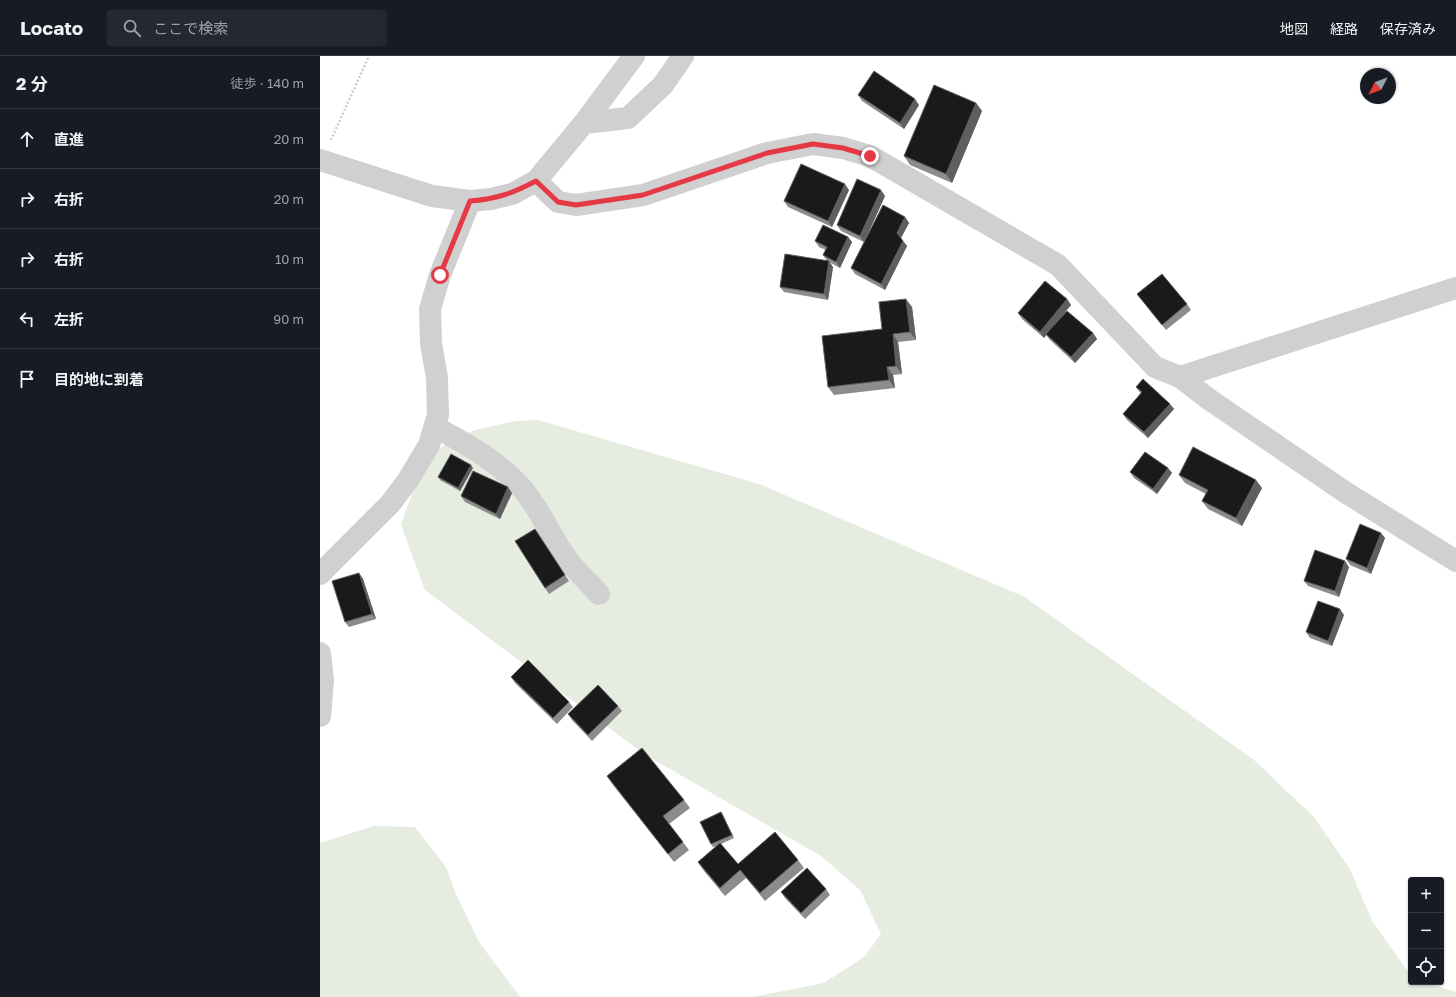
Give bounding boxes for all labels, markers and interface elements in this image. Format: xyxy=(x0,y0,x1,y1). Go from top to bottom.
search box xyxy=(107,10,387,46)
text: Locato xyxy=(20,16,83,39)
icon: search xyxy=(121,17,143,39)
text: ここで検索 xyxy=(153,19,228,37)
text: 地図 xyxy=(1280,20,1308,37)
text: 経路 xyxy=(1330,20,1358,37)
text: 保存済み xyxy=(1380,20,1436,37)
north arrow xyxy=(1360,68,1396,104)
text: 2 分 xyxy=(16,73,48,94)
text: 徒歩 · 140 m xyxy=(231,75,304,91)
icon: ahead xyxy=(16,128,38,150)
text: 直進 xyxy=(54,130,84,148)
text: 20 m xyxy=(274,131,304,147)
route end xyxy=(861,147,879,165)
icon: right xyxy=(16,188,38,210)
text: 右折 xyxy=(54,190,84,208)
text: 20 m xyxy=(274,191,304,207)
icon: right xyxy=(16,248,38,270)
text: 右折 xyxy=(54,250,84,268)
text: 10 m xyxy=(275,251,304,267)
route start xyxy=(431,266,449,284)
icon: left xyxy=(16,308,38,330)
text: 左折 xyxy=(54,310,84,328)
text: 90 m xyxy=(273,311,304,327)
icon: arrive xyxy=(16,368,38,390)
text: 目的地に到着 xyxy=(54,370,144,388)
map controls xyxy=(1408,877,1444,985)
button: + xyxy=(1408,877,1444,913)
button: − xyxy=(1408,913,1444,949)
button: locate xyxy=(1408,949,1444,985)

